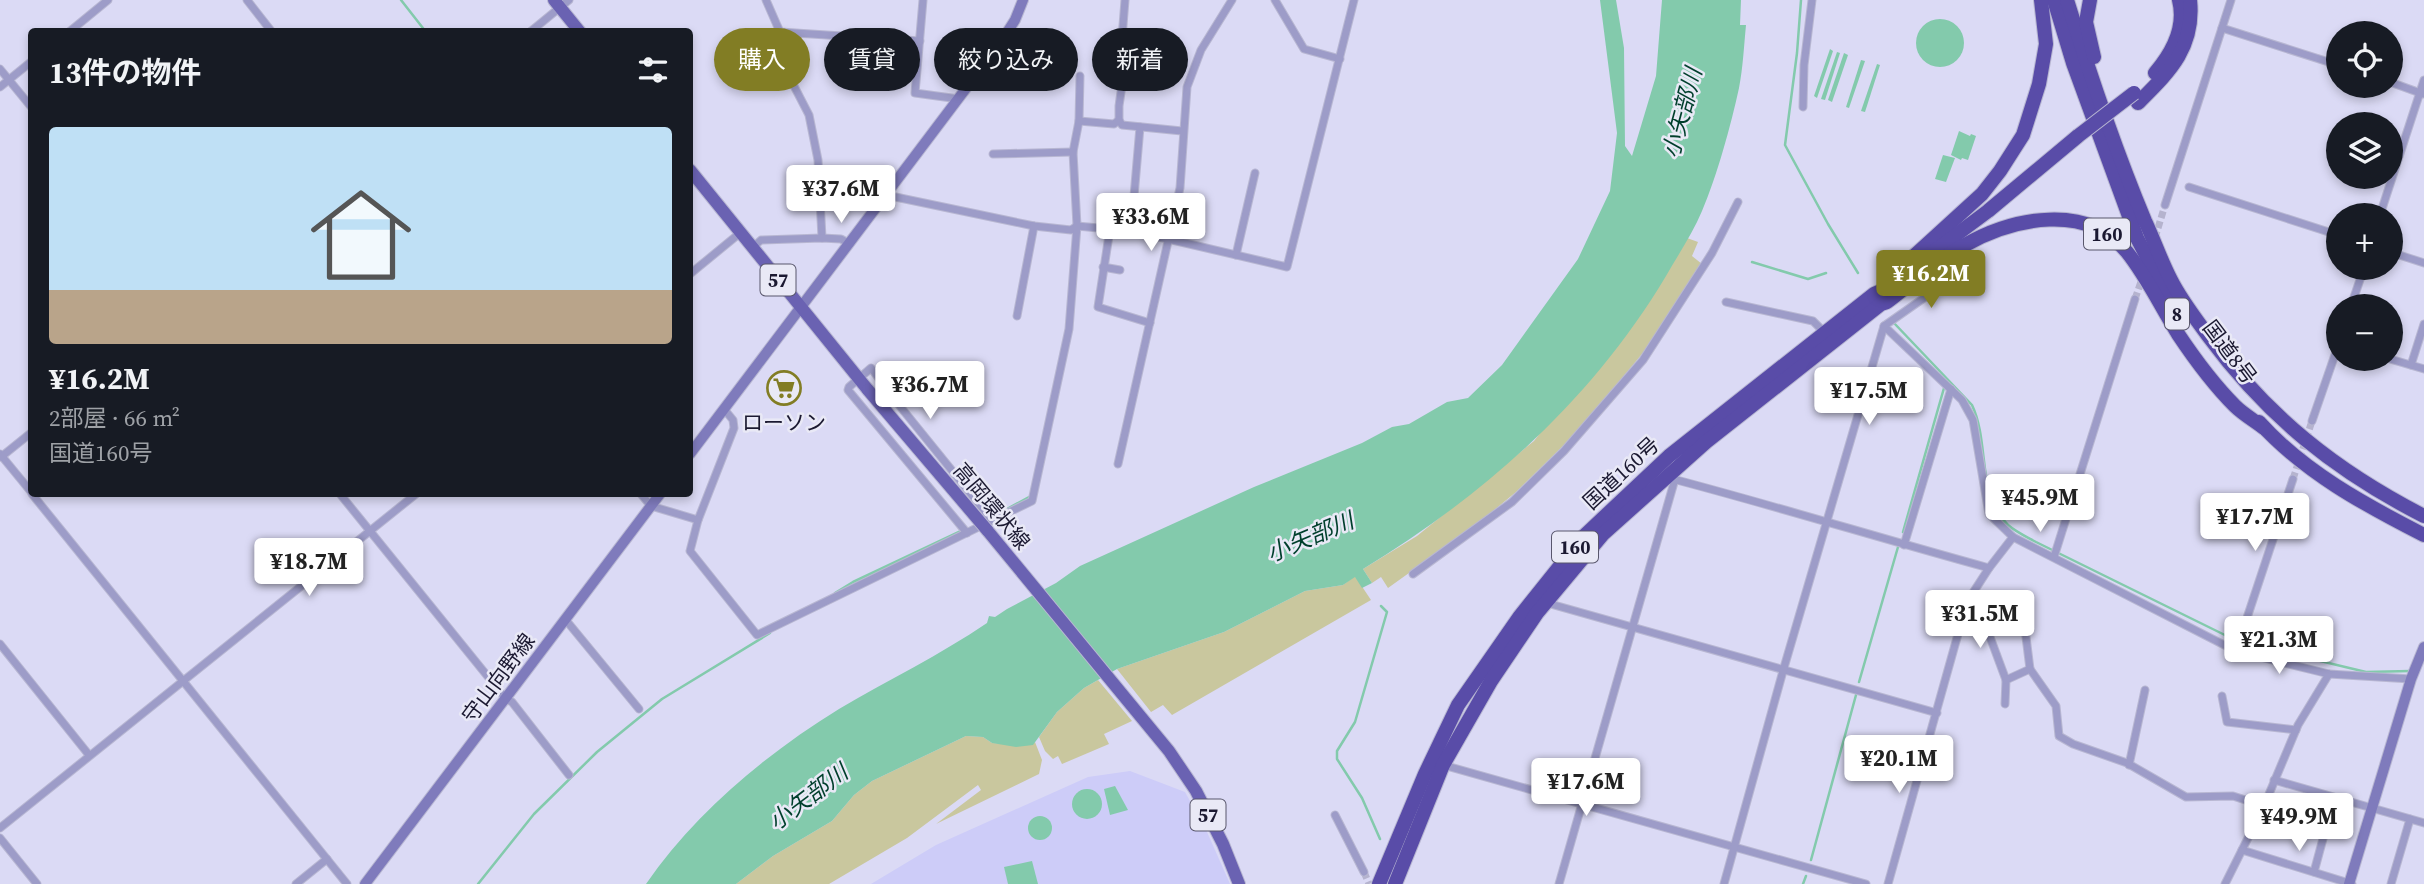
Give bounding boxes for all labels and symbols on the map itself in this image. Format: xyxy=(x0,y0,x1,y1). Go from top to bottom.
water label: 小矢部川 xyxy=(1655,62,1710,162)
pin: ¥37.6M xyxy=(784,166,898,225)
pin: ¥33.6M xyxy=(1094,194,1208,253)
road number: 160 xyxy=(2084,218,2130,250)
pin: ¥16.2M xyxy=(1874,250,1988,310)
road number: 57 xyxy=(760,264,796,296)
road number: 8 xyxy=(2165,298,2189,330)
street label: 国道8号 xyxy=(2196,314,2264,390)
pin: ¥36.7M xyxy=(873,362,987,421)
pin: ¥17.5M xyxy=(1812,368,1926,427)
supermarket icon: ローソン xyxy=(765,369,803,407)
place label: ローソン xyxy=(742,408,826,437)
street label: 国道160号 xyxy=(1577,430,1665,516)
street label: 高岡環状線 xyxy=(947,456,1037,556)
pin: ¥45.9M xyxy=(1983,475,2097,534)
pin: ¥17.7M xyxy=(2198,494,2312,553)
water label: 小矢部川 xyxy=(1261,503,1361,570)
road number: 160 xyxy=(1552,532,1598,562)
pin: ¥18.7M xyxy=(252,538,366,598)
pin: ¥31.5M xyxy=(1923,590,2037,650)
pin: ¥21.3M xyxy=(2222,616,2336,676)
street label: 守山向野線 xyxy=(455,627,541,729)
pin: ¥20.1M xyxy=(1842,736,1956,795)
water label: 小矢部川 xyxy=(762,755,857,837)
pin: ¥17.6M xyxy=(1529,758,1643,818)
pin: ¥49.9M xyxy=(2242,794,2356,853)
road number: 57 xyxy=(1190,800,1226,830)

